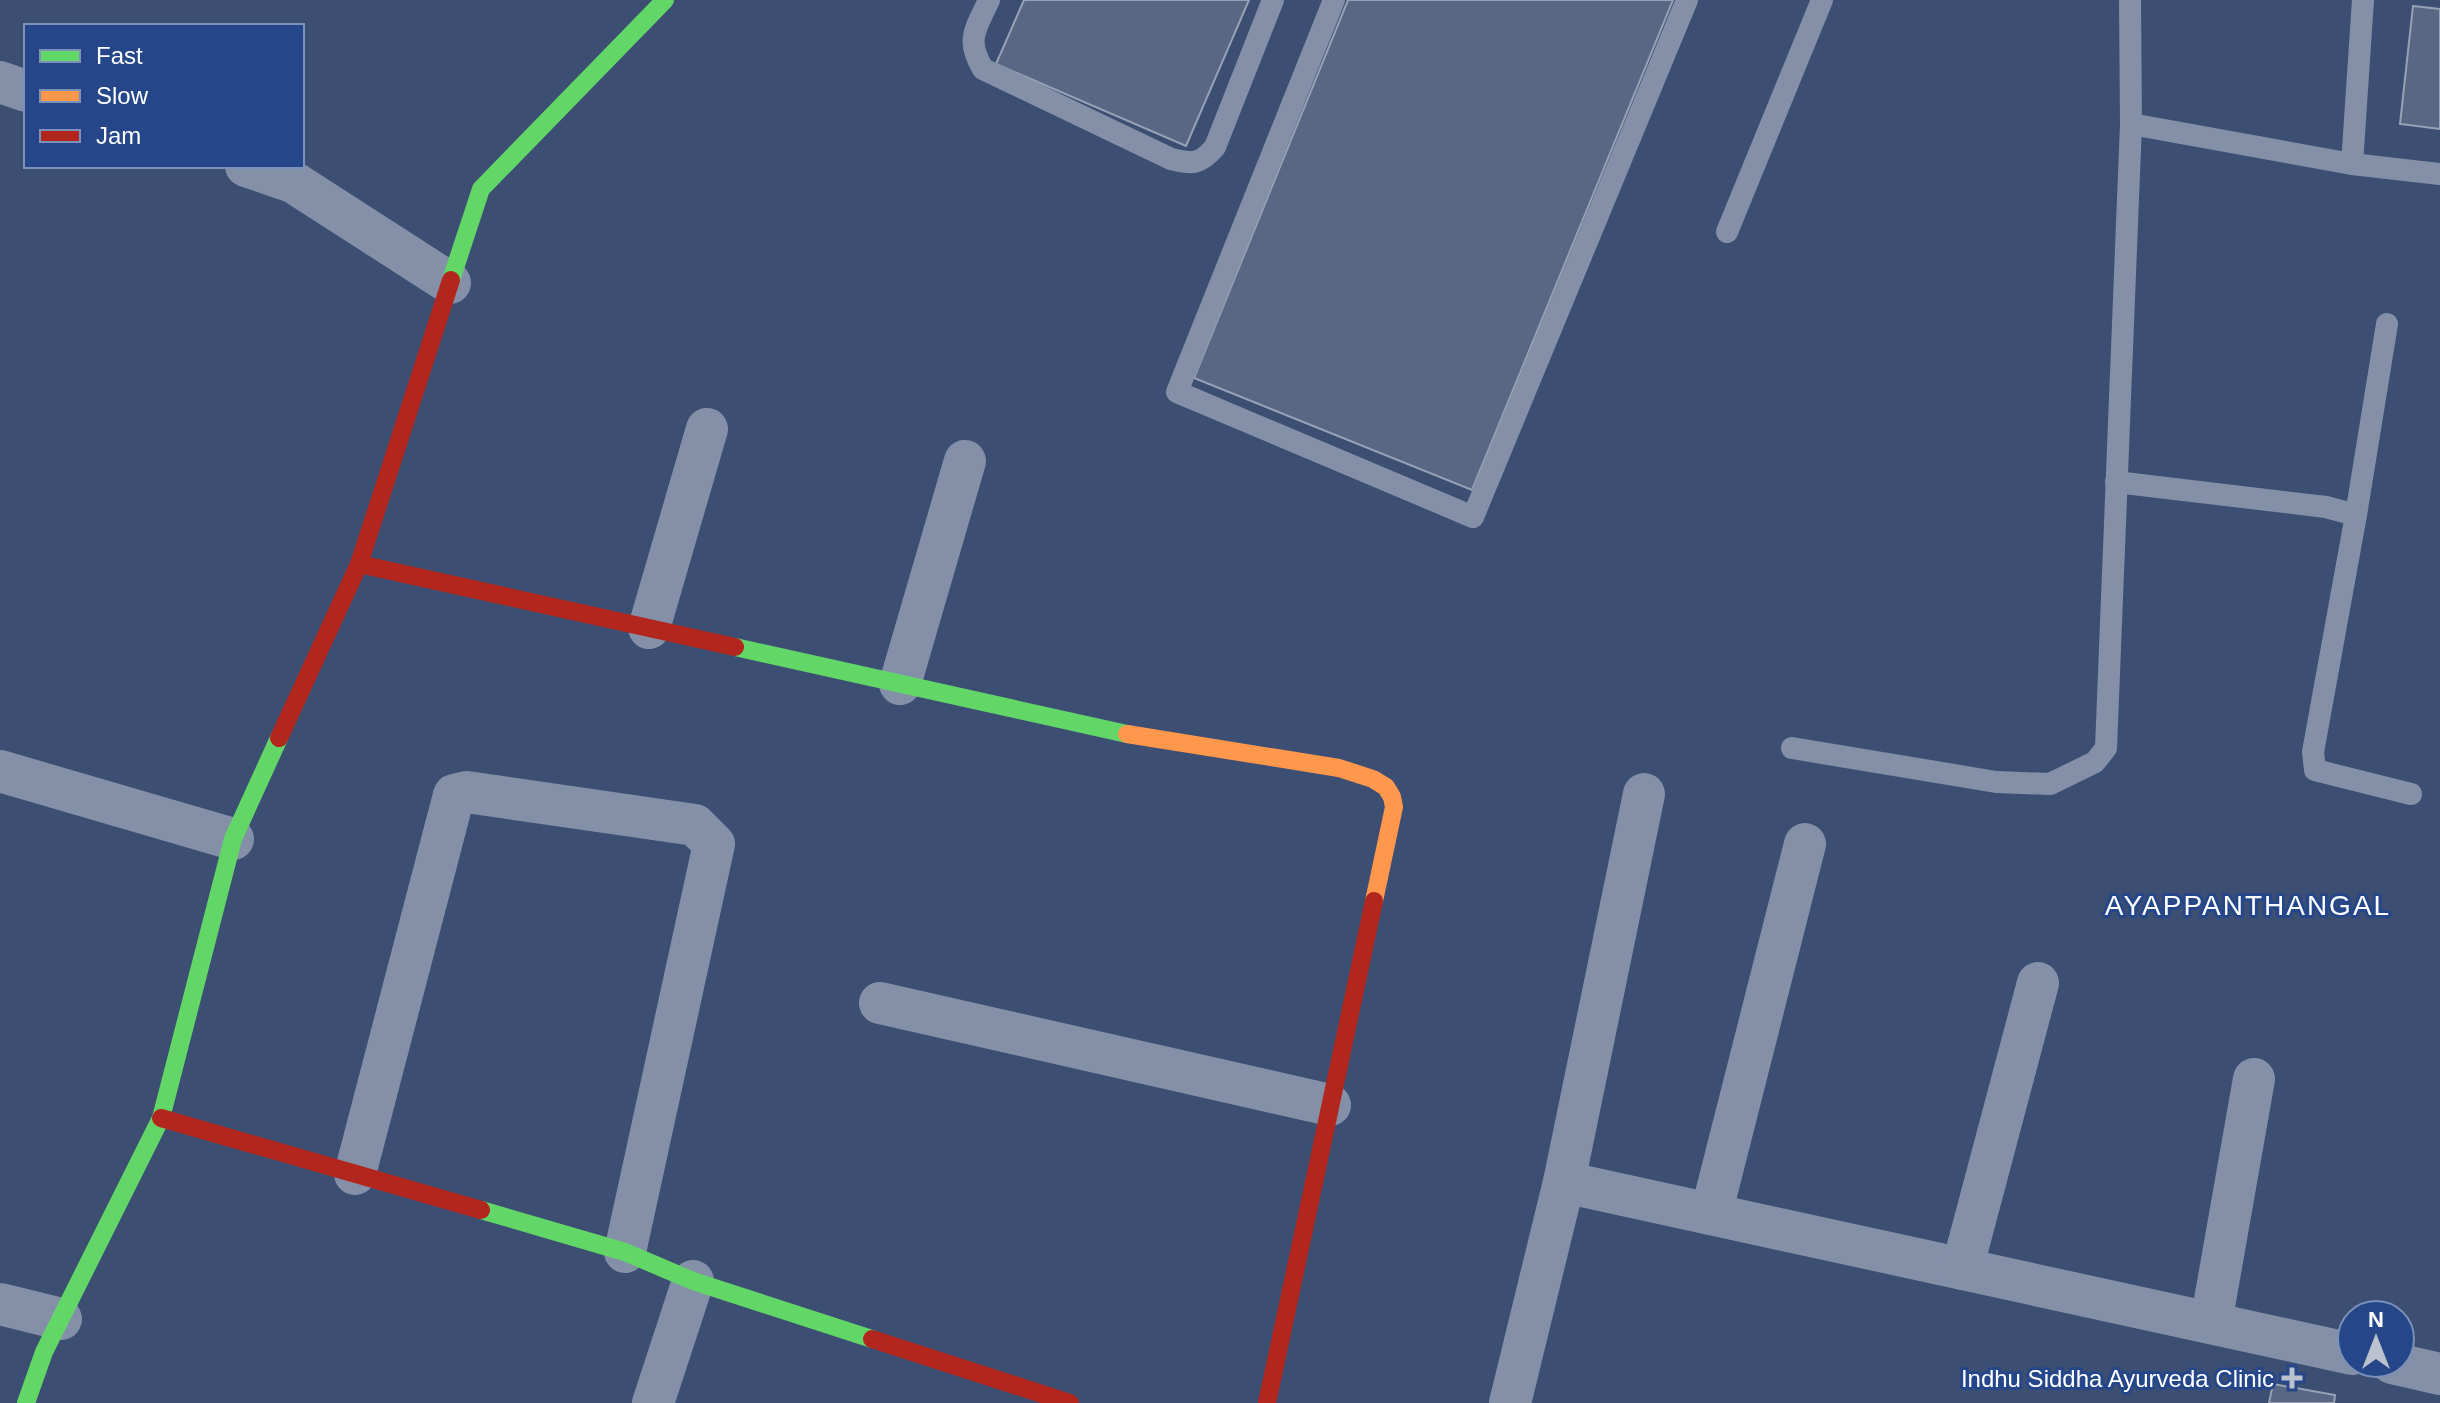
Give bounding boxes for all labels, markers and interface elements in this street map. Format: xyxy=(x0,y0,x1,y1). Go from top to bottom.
legend xyxy=(24,24,304,168)
text: Fast xyxy=(96,42,143,69)
text: Slow xyxy=(96,82,149,109)
text: Jam xyxy=(96,122,141,149)
district label: AYAPPANTHANGAL xyxy=(2105,890,2391,921)
north arrow xyxy=(2336,1299,2416,1379)
text: N xyxy=(2368,1307,2384,1332)
place label: Indhu Siddha Ayurveda Clinic xyxy=(1961,1365,2274,1392)
marker: Indhu Siddha Ayurveda Clinic xyxy=(2281,1367,2303,1389)

